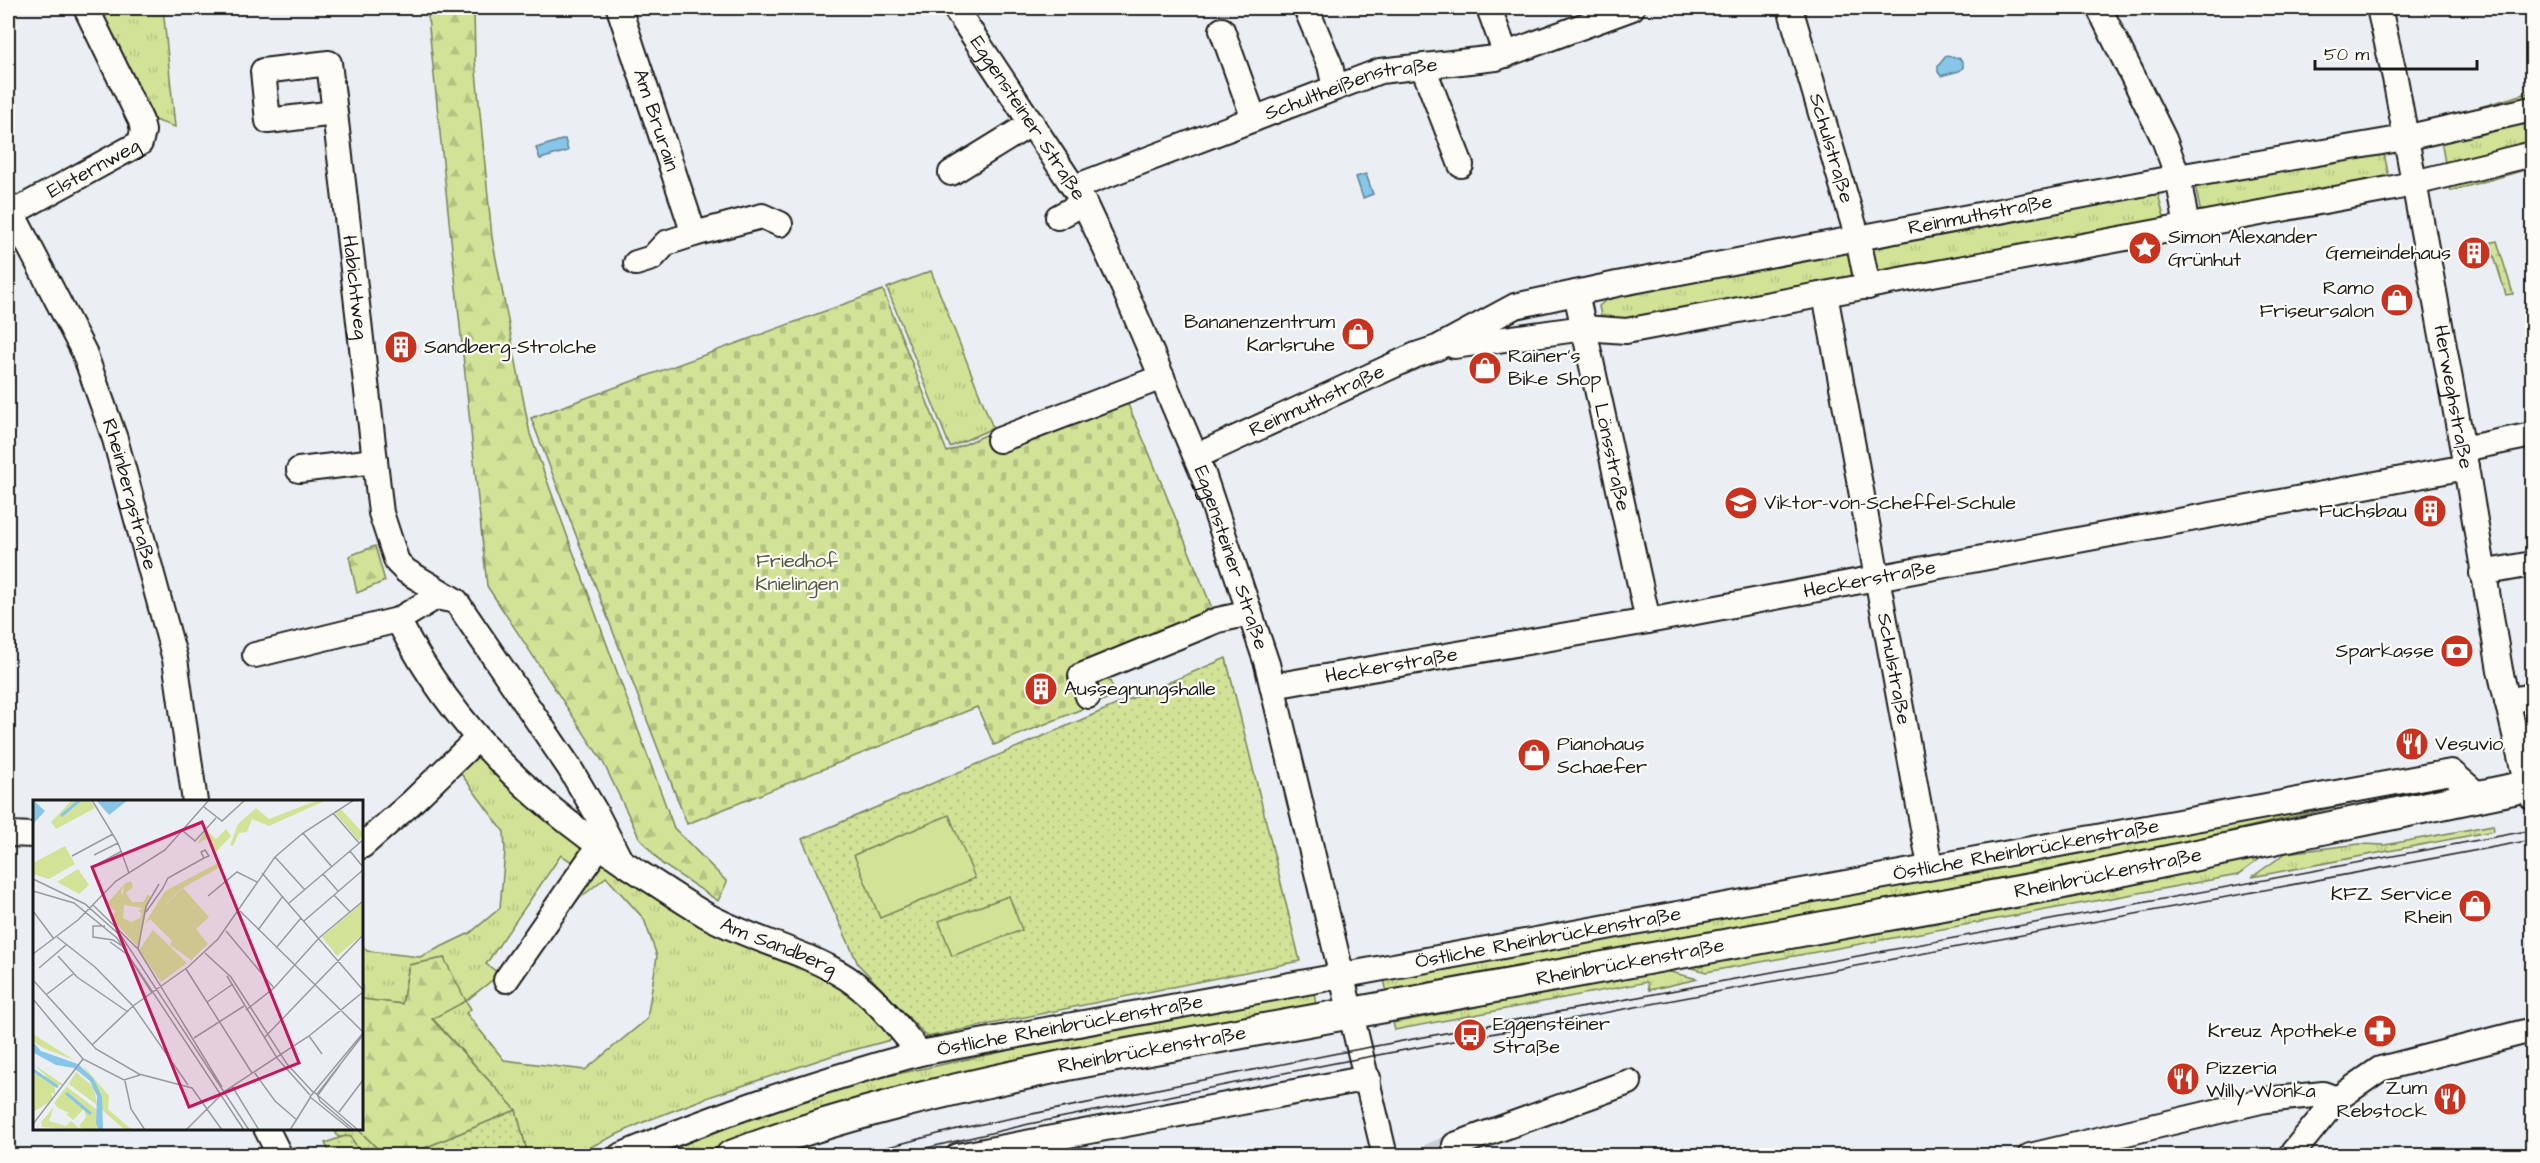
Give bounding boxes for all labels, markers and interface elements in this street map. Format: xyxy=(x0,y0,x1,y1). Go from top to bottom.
street label: Eggensteiner Straße xyxy=(963,30,1093,206)
scale bar xyxy=(2315,33,2477,71)
text: 50 m xyxy=(2324,42,2369,67)
street label: Schultheißenstraße xyxy=(1261,51,1439,128)
street label: Am Brurain xyxy=(626,65,686,175)
street label: Schulstraße xyxy=(1802,90,1861,206)
street label: Elsternweg xyxy=(42,132,146,205)
street label: Reinmuthstraße xyxy=(1906,187,2055,242)
place label: Simon Alexander Grünhut xyxy=(2168,223,2317,274)
place icon: Simon Alexander Grünhut xyxy=(2127,230,2163,266)
street label: Habichtweg xyxy=(335,234,375,341)
building icon: Gemeindehaus xyxy=(2456,235,2492,271)
place label: Gemeindehaus xyxy=(2326,239,2451,267)
place label: Ramo Friseursalon xyxy=(2259,274,2374,325)
shop icon: Ramo Friseursalon xyxy=(2379,282,2415,318)
place label: Bananenzentrum Karlsruhe xyxy=(1184,308,1335,359)
shop icon: Bananenzentrum Karlsruhe xyxy=(1340,316,1376,352)
street label: Herweghstraße xyxy=(2426,323,2480,471)
building icon: Sandberg-Strolche xyxy=(383,329,419,365)
place label: Sandberg-Strolche xyxy=(424,333,597,362)
place label: Rainer's Bike Shop xyxy=(1508,342,1602,393)
shop icon: Rainer's Bike Shop xyxy=(1467,350,1503,386)
street label: Reinmuthstraße xyxy=(1245,357,1389,444)
street label: Lönsstraße xyxy=(1587,401,1637,514)
street label: Rheinbergstraße xyxy=(95,415,164,573)
street label: Eggensteiner Straße xyxy=(1187,461,1275,653)
school or university icon: Viktor-von-Scheffel-Schule xyxy=(1723,485,1759,521)
place label: Viktor-von-Scheffel-Schule xyxy=(1764,489,2016,517)
building icon: Fuchsbau xyxy=(2412,493,2448,529)
place label: Fuchsbau xyxy=(2319,497,2407,525)
park label: Friedhof Knielingen xyxy=(755,547,839,599)
street label: Heckerstraße xyxy=(1801,553,1938,605)
street label: Schulstraße xyxy=(1870,611,1918,727)
bank icon: Sparkasse xyxy=(2439,633,2475,669)
place label: Sparkasse xyxy=(2335,637,2434,665)
street label: Heckerstraße xyxy=(1323,640,1460,691)
building icon: Aussegnungshalle xyxy=(1023,671,1059,707)
place label: Aussegnungshalle xyxy=(1064,675,1216,704)
restaurant icon: Vesuvio xyxy=(2394,726,2430,762)
place label: Pianohaus Schaefer xyxy=(1557,730,1647,781)
place label: Vesuvio xyxy=(2435,730,2503,758)
shop icon: Pianohaus Schaefer xyxy=(1516,737,1552,773)
inset map xyxy=(33,800,363,1130)
street label: Östliche Rheinbrückenstraße xyxy=(1890,814,2160,884)
street label: Rheinbrückenstraße xyxy=(2011,841,2203,905)
place label: KFZ Service Rhein xyxy=(2331,880,2452,931)
shop icon: KFZ Service Rhein xyxy=(2457,888,2493,924)
street label: Östliche Rheinbrückenstraße xyxy=(1412,900,1682,976)
street label: Am Sandberg xyxy=(716,910,842,984)
street label: Rheinbrückenstraße xyxy=(1534,935,1726,991)
street label: Östliche Rheinbrückenstraße xyxy=(934,987,1204,1063)
place label: Eggensteiner Straße xyxy=(1493,1010,1610,1061)
pharmacy icon: Kreuz Apotheke xyxy=(2362,1013,2398,1049)
bus stop icon: Eggensteiner Straße xyxy=(1452,1017,1488,1053)
place label: Kreuz Apotheke xyxy=(2208,1017,2357,1045)
street label: Rheinbrückenstraße xyxy=(1056,1022,1248,1078)
place label: Pizzeria Willy Wonka xyxy=(2206,1054,2316,1106)
restaurant icon: Pizzeria Willy Wonka xyxy=(2165,1061,2201,1097)
place label: Zum Rebstock xyxy=(2336,1074,2427,1125)
restaurant icon: Zum Rebstock xyxy=(2432,1081,2468,1117)

